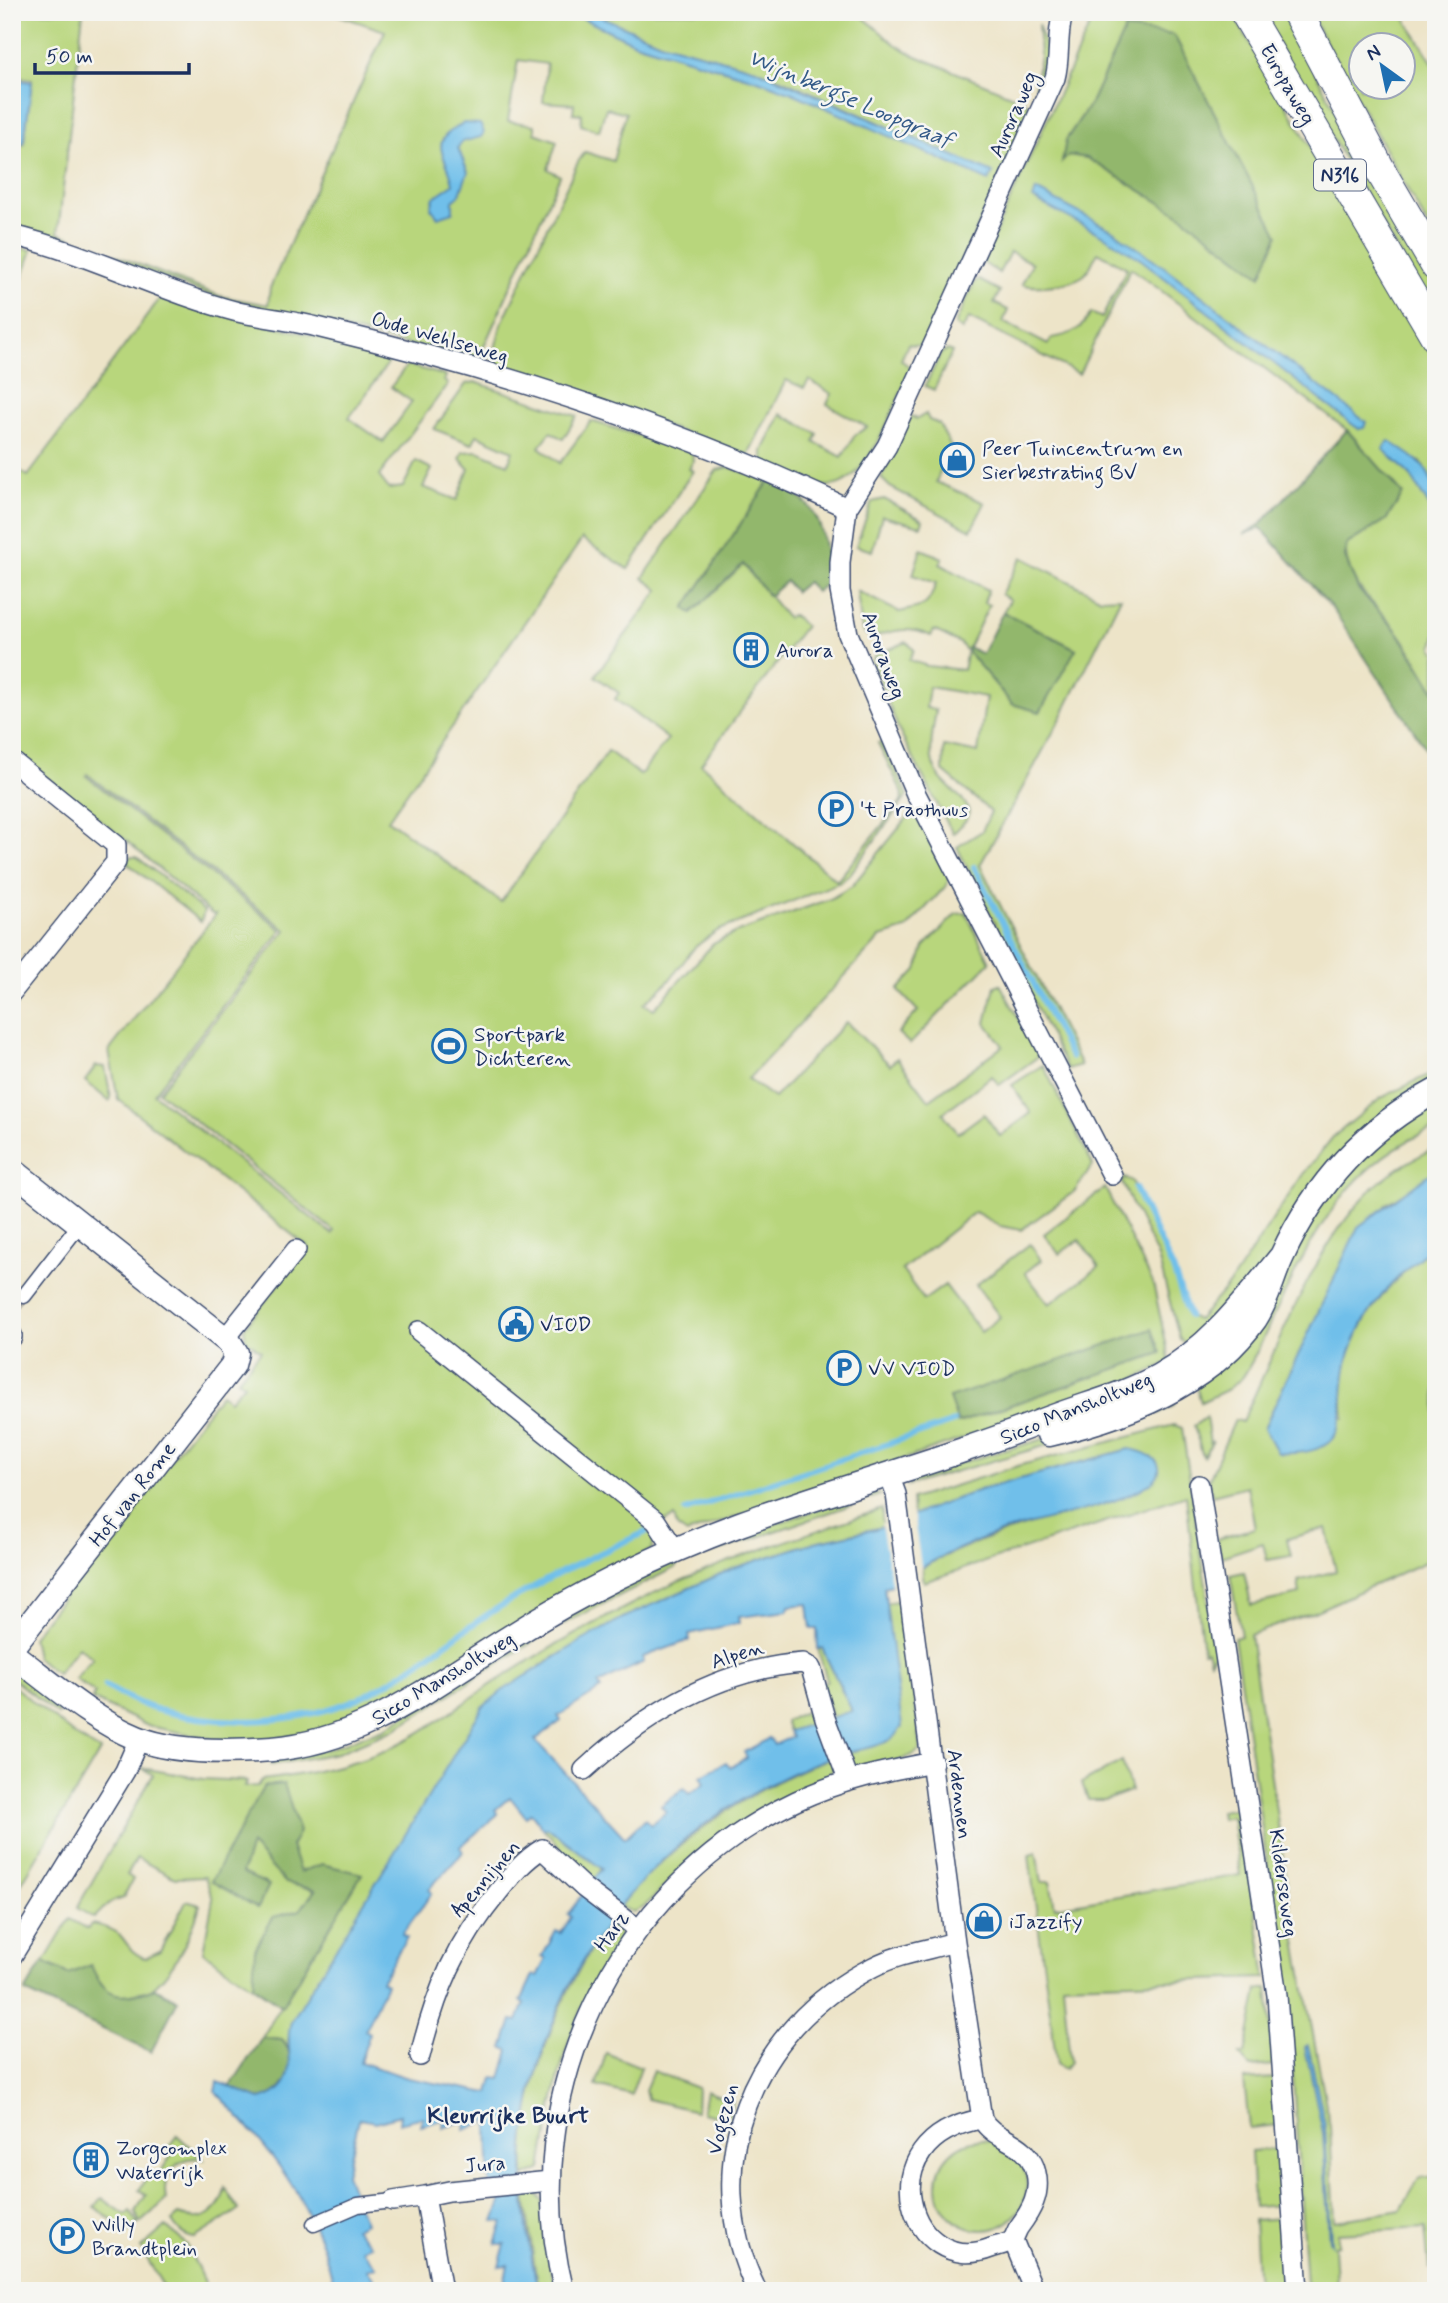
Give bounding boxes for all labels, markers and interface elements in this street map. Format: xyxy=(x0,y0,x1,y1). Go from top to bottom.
scale bar xyxy=(35,32,189,76)
north arrow xyxy=(1346,32,1416,102)
street label: Europaweg xyxy=(1252,39,1322,131)
text: N xyxy=(1361,39,1386,67)
text: 50 m xyxy=(46,43,93,71)
water label: Wijnbergse Loopgraaf xyxy=(743,43,960,160)
street label: Auroraweg xyxy=(983,67,1046,162)
road number: N316 xyxy=(1314,160,1366,190)
street label: Oude Wehlseweg xyxy=(368,305,511,371)
place label: Peer Tuincentrum en Sierbestrating BV xyxy=(982,435,1183,489)
shop icon: Peer Tuincentrum en Sierbestrating BV xyxy=(938,441,976,479)
street label: Auroraweg xyxy=(853,608,912,703)
building icon: Aurora xyxy=(732,631,770,669)
place label: Aurora xyxy=(776,637,833,665)
parking icon: 't Praothuus xyxy=(817,790,855,828)
place label: 't Praothuus xyxy=(860,796,968,824)
place label: Sportpark Dichteren xyxy=(474,1021,571,1073)
sports icon: Sportpark Dichteren xyxy=(430,1027,468,1065)
public building icon: VIOD xyxy=(497,1305,535,1343)
place label: VIOD xyxy=(540,1311,592,1339)
parking icon: VV VIOD xyxy=(825,1349,863,1387)
place label: VV VIOD xyxy=(868,1355,955,1383)
street label: Sicco Mansholtweg xyxy=(996,1366,1157,1452)
street label: Hof van Rome xyxy=(83,1436,183,1553)
street label: Sicco Mansholtweg xyxy=(367,1625,520,1733)
street label: Alpen xyxy=(707,1633,768,1677)
street label: Ardennen xyxy=(940,1748,978,1841)
street label: Kilderseweg xyxy=(1262,1827,1304,1939)
street label: Apennijnen xyxy=(444,1834,528,1924)
shop icon: iJazzify xyxy=(965,1902,1003,1940)
street label: Harz xyxy=(588,1905,636,1958)
place label: iJazzify xyxy=(1009,1908,1083,1936)
street label: Vogezen xyxy=(701,2081,747,2158)
district label: Kleurrijke Buurt xyxy=(427,2102,589,2132)
place label: Zorgcomplex Waterrijk xyxy=(116,2135,227,2187)
building icon: Zorgcomplex Waterrijk xyxy=(72,2141,110,2179)
street label: Jura xyxy=(464,2149,507,2181)
place label: Willy Brandtplein xyxy=(92,2211,197,2263)
parking icon: Willy Brandtplein xyxy=(48,2217,86,2255)

